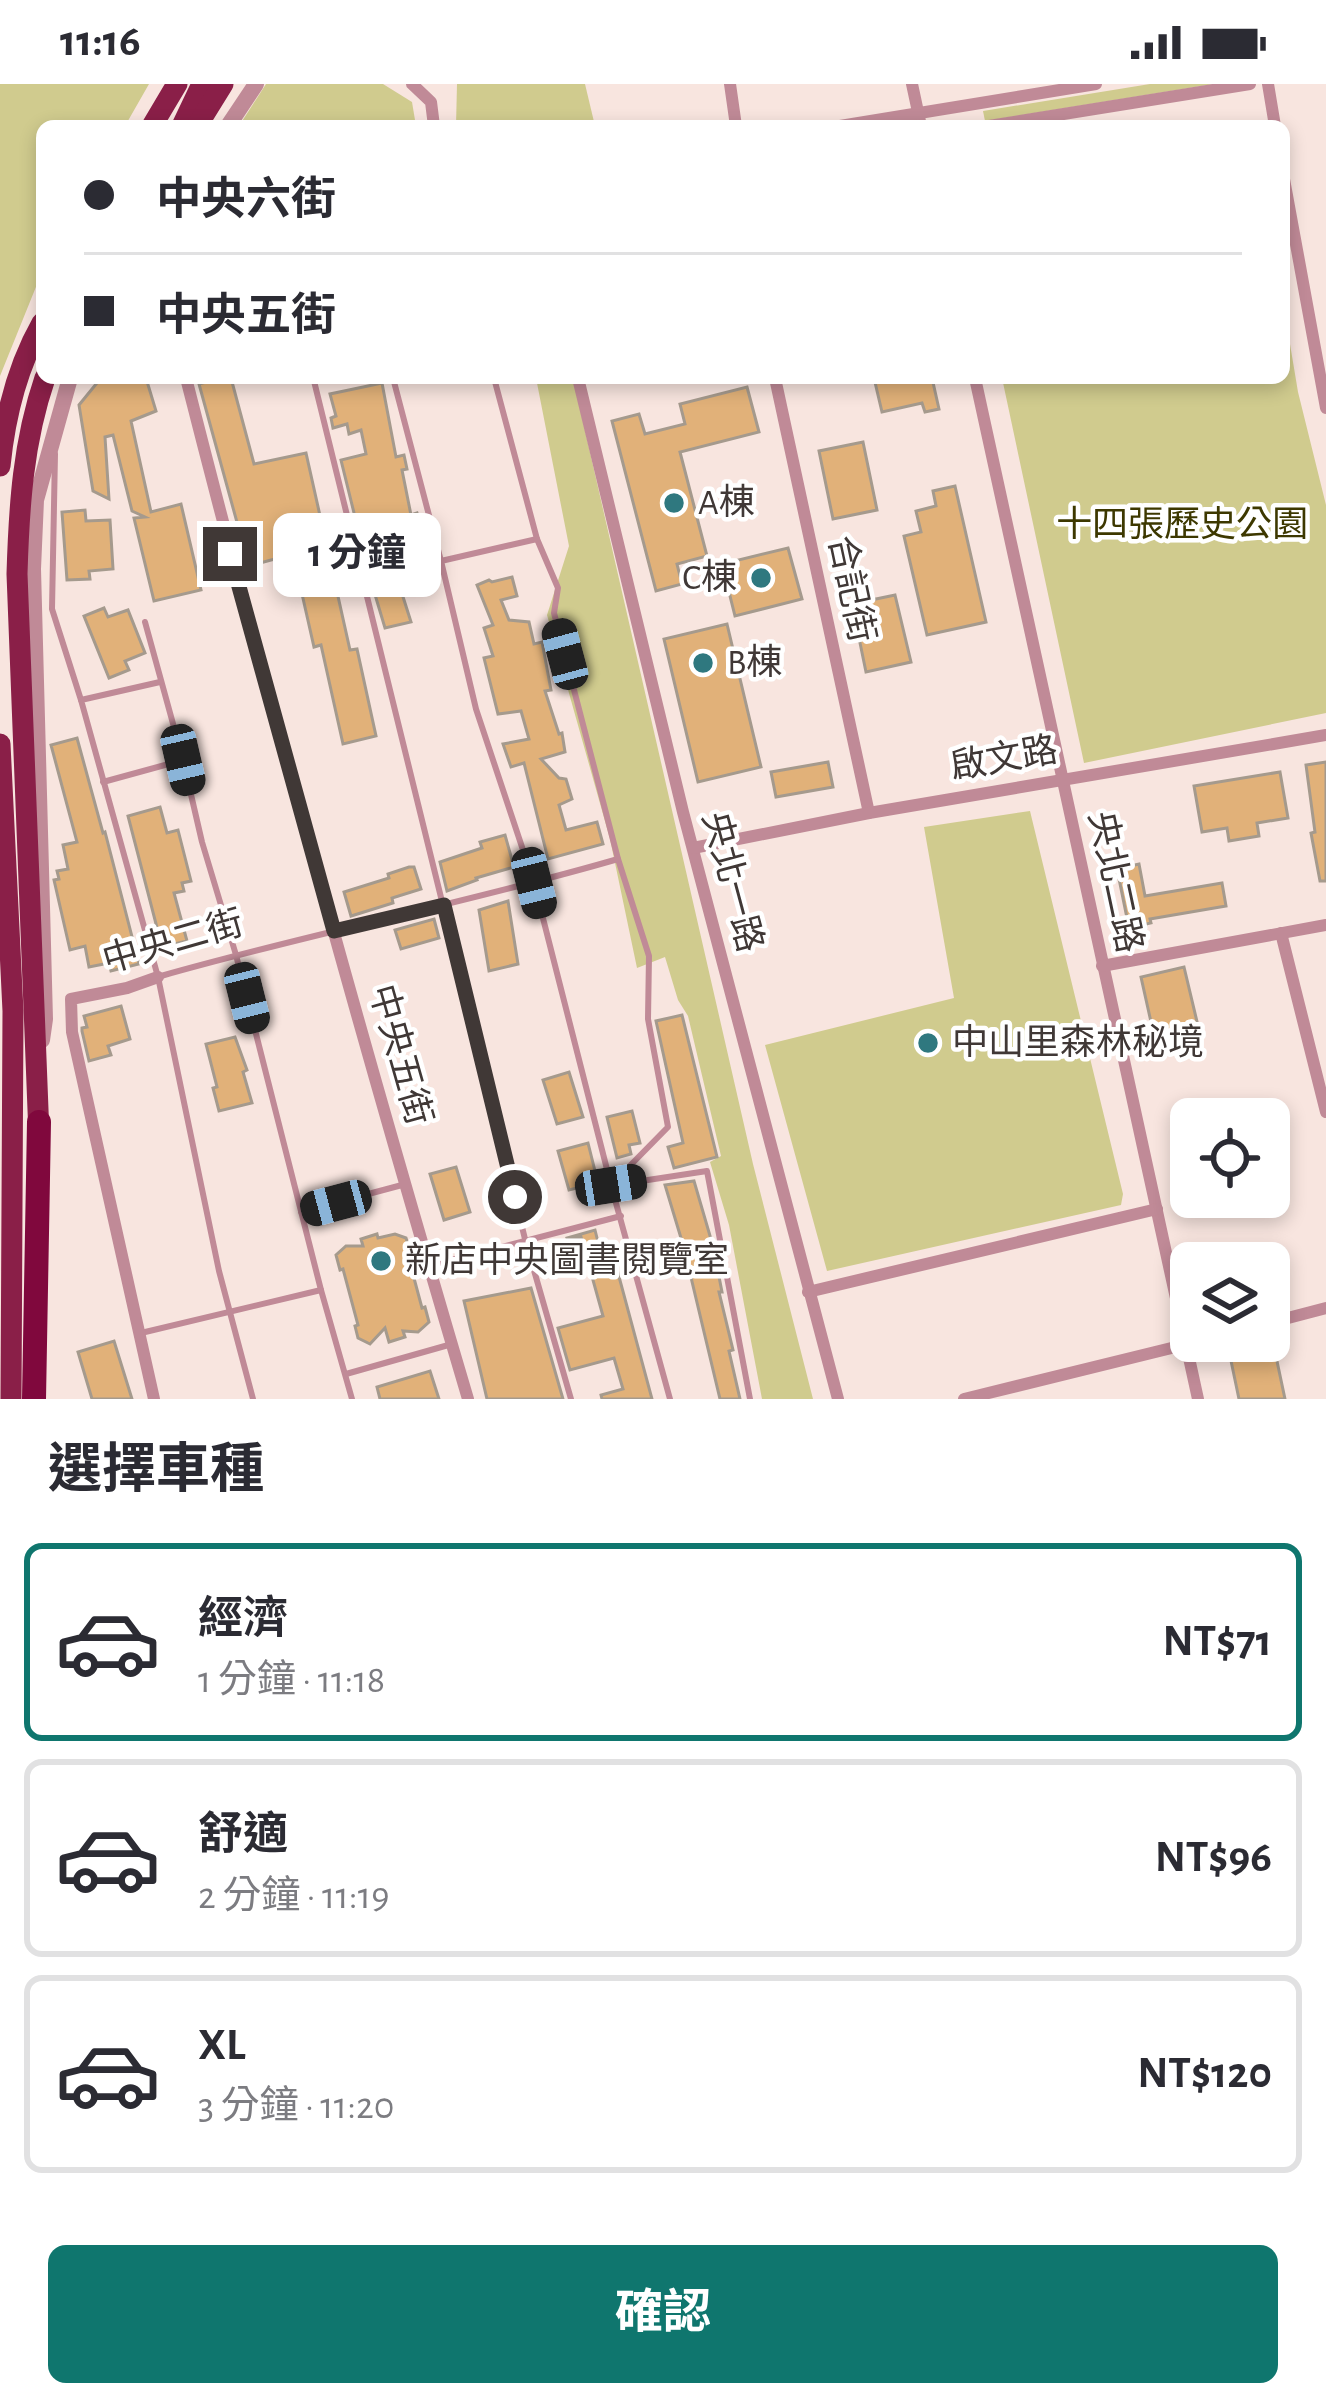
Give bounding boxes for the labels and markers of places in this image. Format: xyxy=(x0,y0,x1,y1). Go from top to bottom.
place label: A棟 xyxy=(698,483,755,521)
marker: A棟 xyxy=(661,490,687,516)
place label: C棟 xyxy=(682,558,737,596)
marker: C棟 xyxy=(748,565,774,591)
place label: B棟 xyxy=(727,643,782,681)
marker: B棟 xyxy=(690,650,716,676)
place label: 中山里森林秘境 xyxy=(952,1023,1204,1061)
marker: 中山里森林秘境 xyxy=(915,1030,941,1056)
place label: 新店中央圖書閱覽室 xyxy=(405,1241,729,1279)
marker: 新店中央圖書閱覽室 xyxy=(368,1248,394,1274)

